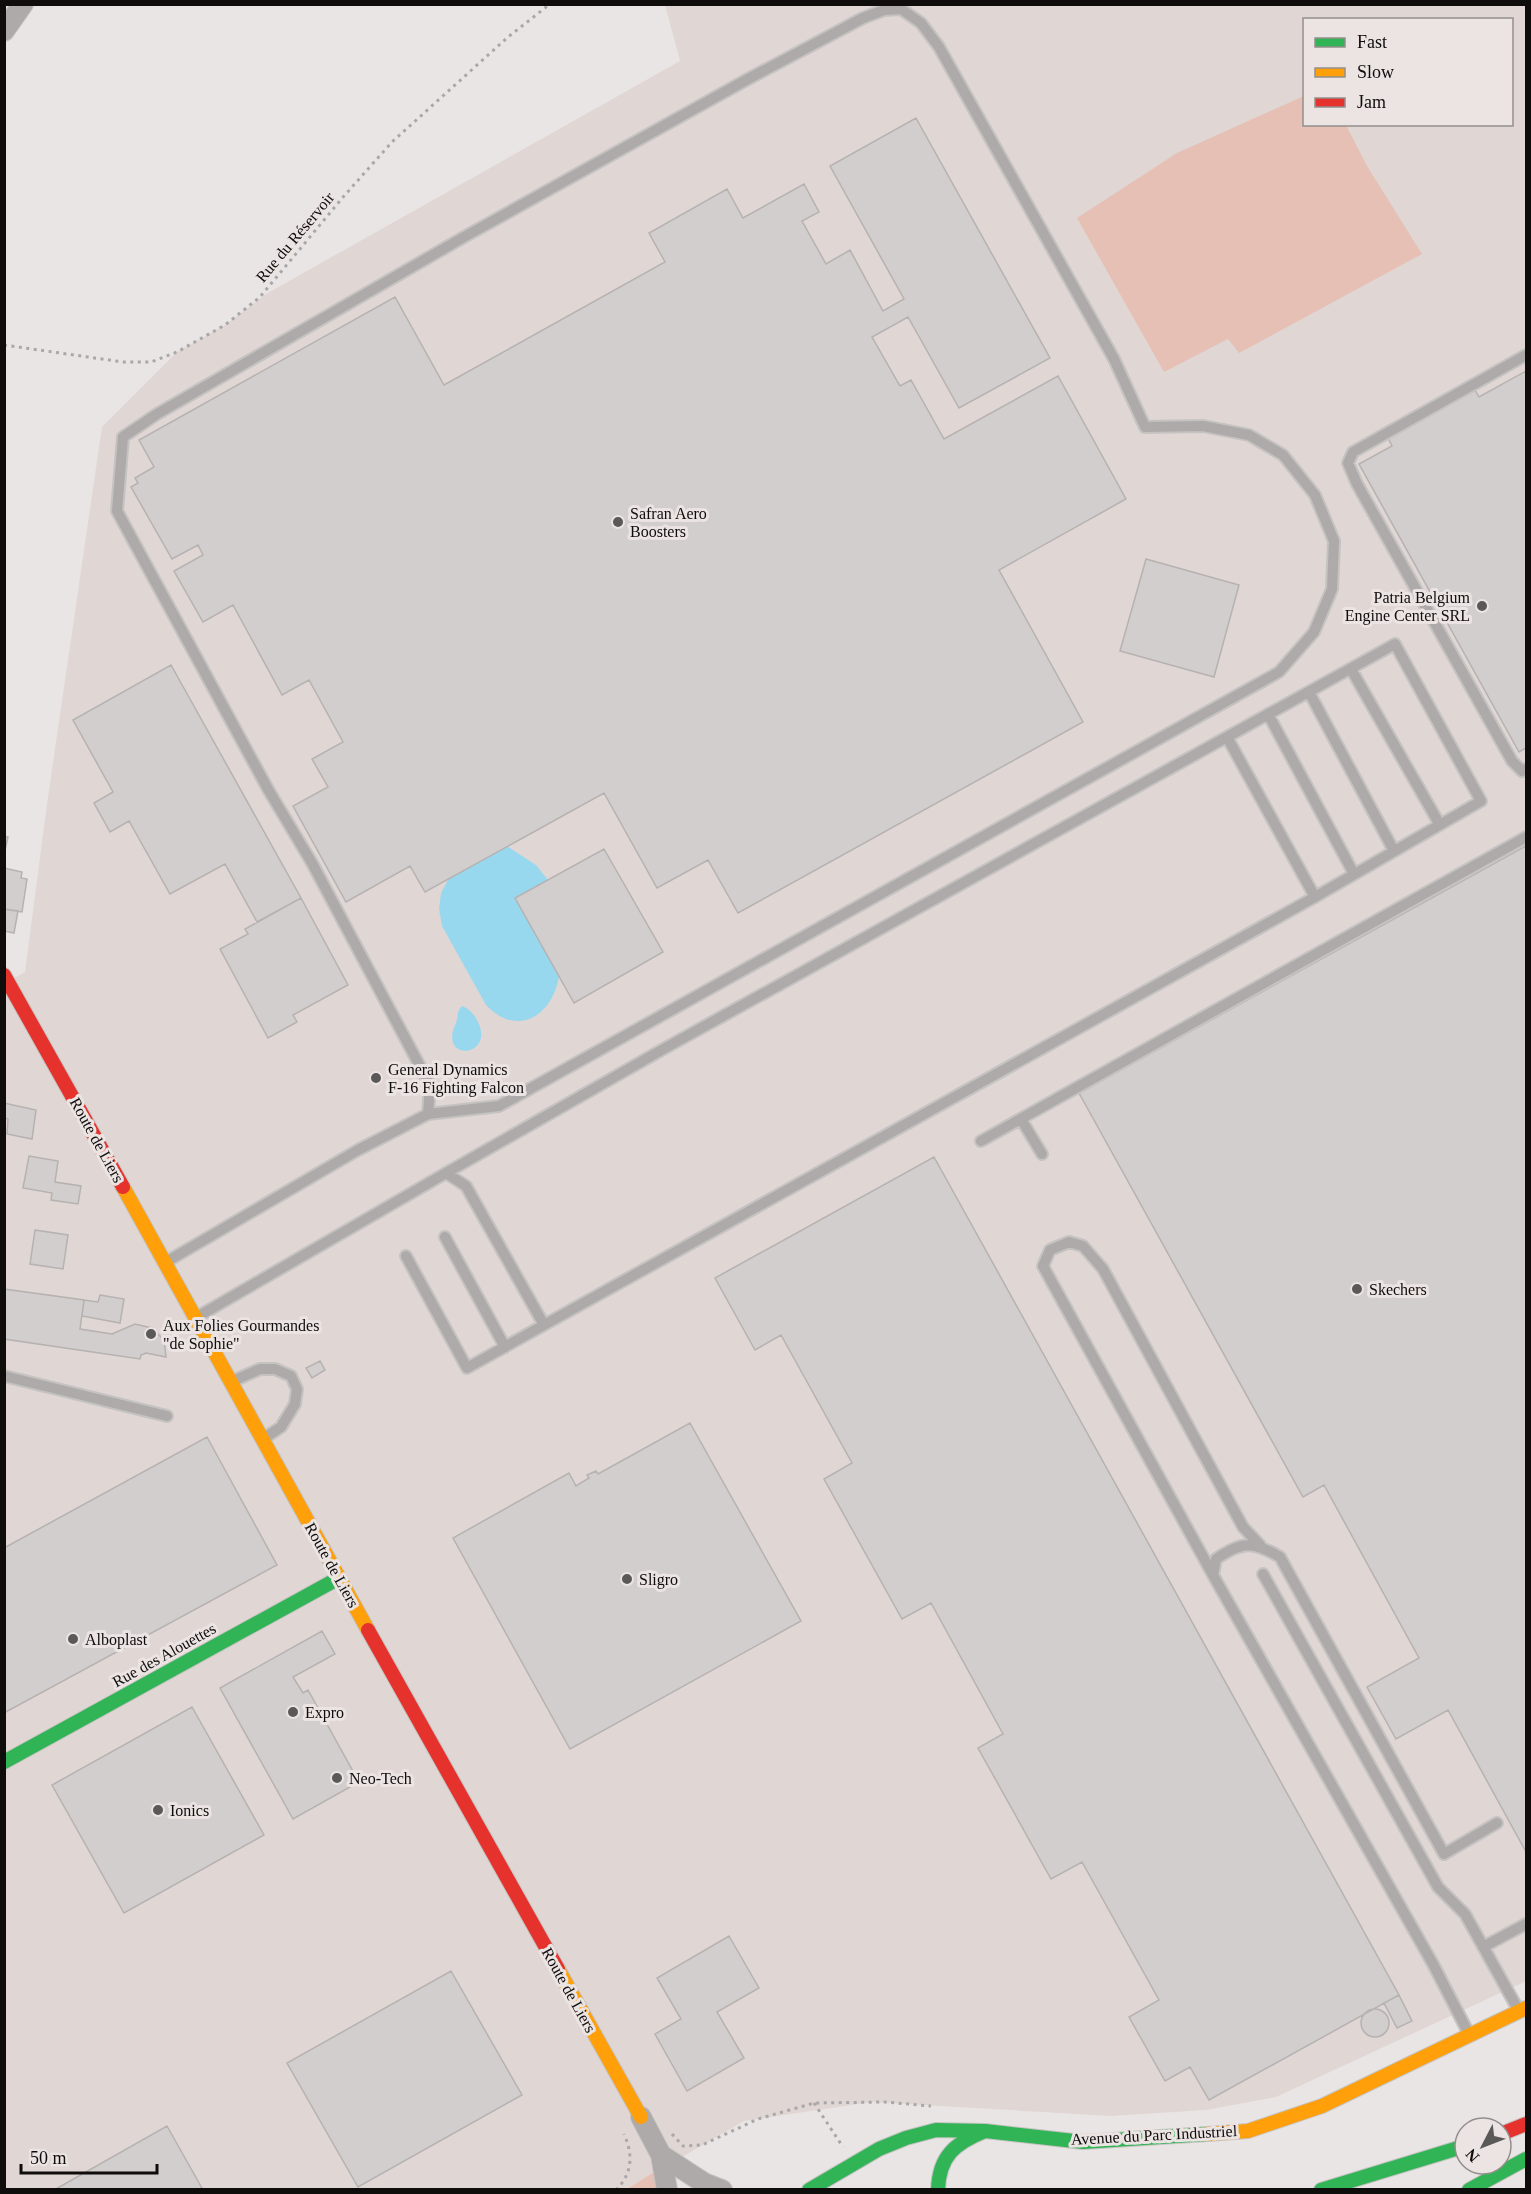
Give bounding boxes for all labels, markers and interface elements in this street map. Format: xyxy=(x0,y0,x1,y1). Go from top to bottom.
legend xyxy=(1303,18,1513,126)
text: Fast xyxy=(1357,32,1387,52)
text: Slow xyxy=(1357,62,1394,82)
text: Jam xyxy=(1357,92,1386,112)
street label: Rue du Réservoir xyxy=(252,188,338,285)
place label: Safran Aero Boosters xyxy=(630,505,707,540)
marker: Safran Aero Boosters xyxy=(611,515,625,529)
place label: Patria Belgium Engine Center SRL xyxy=(1345,589,1471,625)
marker: Patria Belgium Engine Center SRL xyxy=(1475,599,1489,613)
place label: General Dynamics F-16 Fighting Falcon xyxy=(388,1061,524,1097)
marker: General Dynamics F-16 Fighting Falcon xyxy=(369,1071,383,1085)
street label: Route de Liers xyxy=(67,1095,127,1185)
place label: Skechers xyxy=(1369,1281,1427,1298)
marker: Skechers xyxy=(1350,1282,1364,1296)
place label: Aux Folies Gourmandes "de Sophie" xyxy=(163,1317,319,1353)
marker: Aux Folies Gourmandes "de Sophie" xyxy=(144,1327,158,1341)
street label: Route de Liers xyxy=(302,1520,362,1610)
place label: Sligro xyxy=(639,1571,678,1589)
marker: Sligro xyxy=(620,1572,634,1586)
street label: Rue des Alouettes xyxy=(109,1620,219,1690)
place label: Alboplast xyxy=(85,1631,148,1649)
marker: Alboplast xyxy=(66,1632,80,1646)
place label: Expro xyxy=(305,1704,344,1722)
marker: Expro xyxy=(286,1705,300,1719)
place label: Neo-Tech xyxy=(349,1770,412,1787)
marker: Neo-Tech xyxy=(330,1771,344,1785)
place label: Ionics xyxy=(170,1802,209,1819)
marker: Ionics xyxy=(151,1803,165,1817)
street label: Route de Liers xyxy=(539,1945,599,2035)
north arrow xyxy=(1453,2116,1513,2176)
street label: Avenue du Parc Industriel xyxy=(1071,2122,1238,2148)
scale bar xyxy=(21,2137,158,2175)
text: N xyxy=(1462,2145,1482,2166)
text: 50 m xyxy=(30,2148,67,2168)

